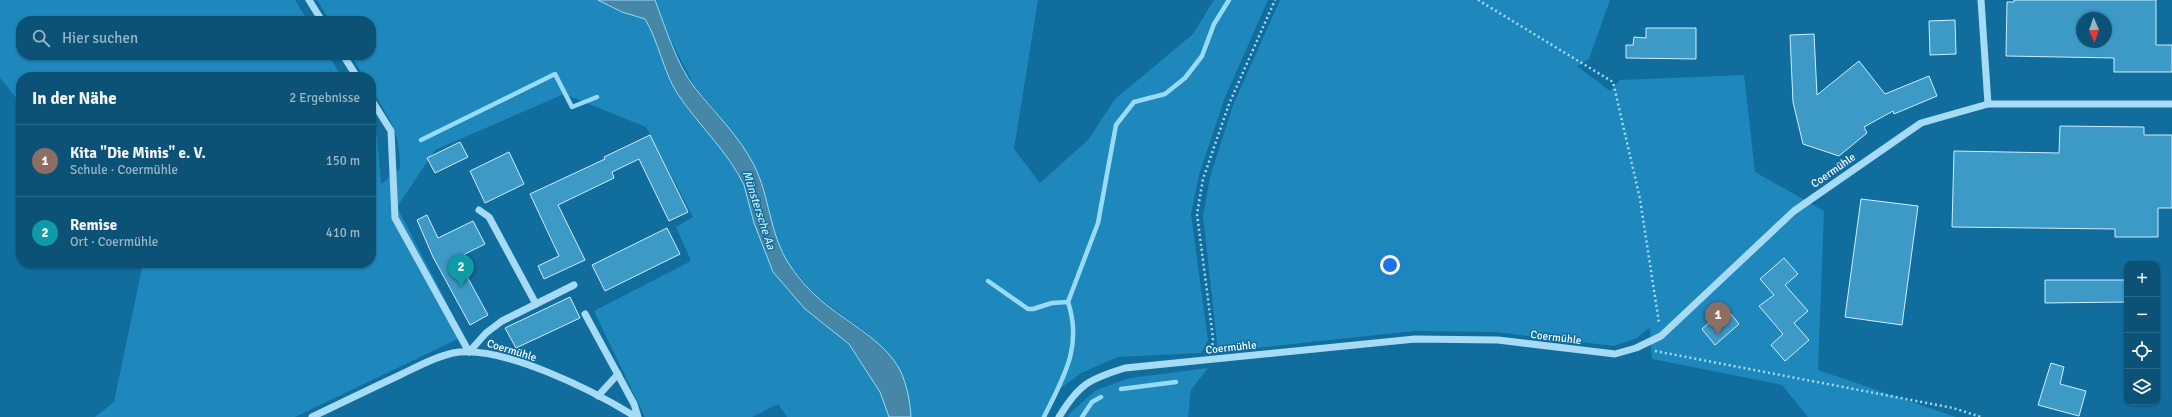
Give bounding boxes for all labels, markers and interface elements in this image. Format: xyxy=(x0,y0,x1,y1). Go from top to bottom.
north arrow xyxy=(2076,12,2112,48)
search box xyxy=(16,16,376,60)
icon: search xyxy=(30,27,52,49)
text: Hier suchen xyxy=(62,29,138,47)
text: In der Nähe xyxy=(32,88,117,109)
text: 2 Ergebnisse xyxy=(289,90,360,106)
text: Kita "Die Minis" e. V. xyxy=(70,144,206,162)
street label: Coermühle xyxy=(1809,150,1858,190)
text: 1 xyxy=(41,153,49,169)
text: 150 m xyxy=(326,153,360,169)
text: Schule · Coermühle xyxy=(70,162,178,178)
water label: Münstersche Aa xyxy=(739,169,779,252)
text: Remise xyxy=(70,216,117,234)
text: 2 xyxy=(41,225,49,241)
text: 410 m xyxy=(326,225,360,241)
text: Ort · Coermühle xyxy=(70,234,158,250)
pin: 2 xyxy=(448,254,474,287)
your location xyxy=(1380,255,1400,275)
map controls xyxy=(2124,261,2160,405)
button: + xyxy=(2124,261,2160,297)
button: − xyxy=(2124,297,2160,333)
pin: 1 xyxy=(1705,302,1731,335)
street label: Coermühle xyxy=(1530,328,1582,347)
button: locate xyxy=(2124,333,2160,369)
street label: Coermühle xyxy=(485,337,538,364)
street label: Coermühle xyxy=(1205,338,1257,357)
button: layers xyxy=(2124,369,2160,405)

